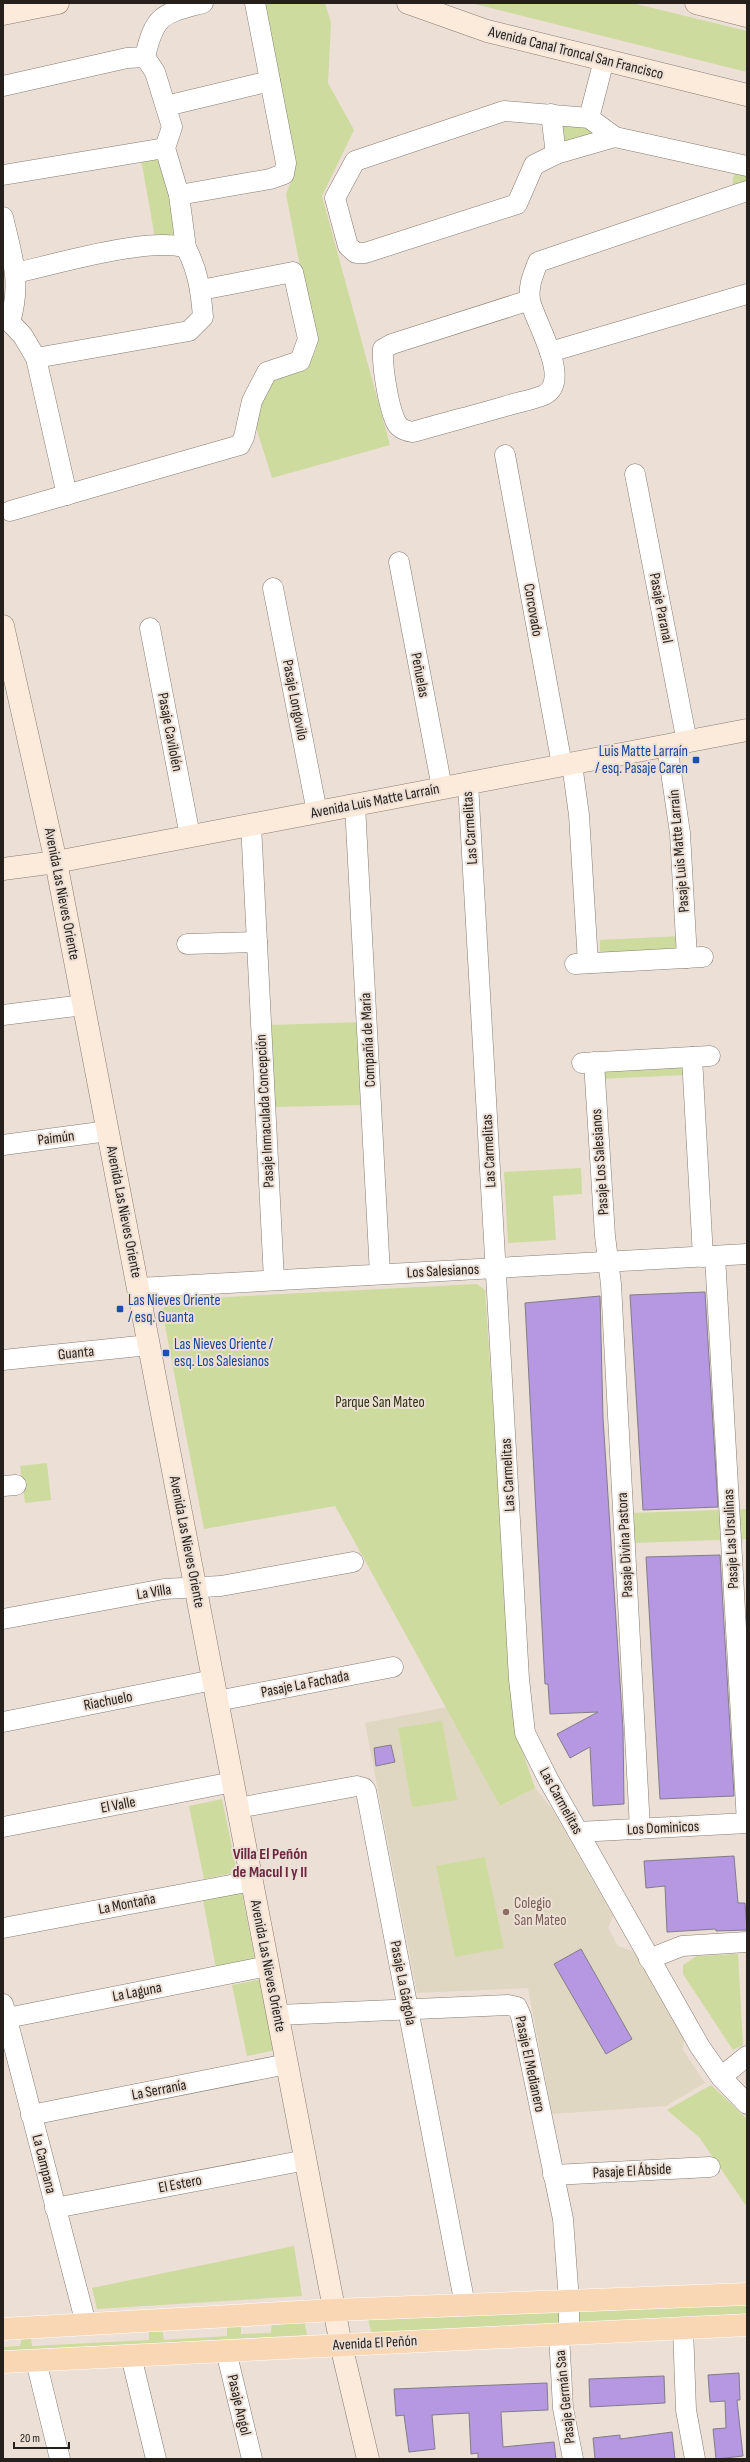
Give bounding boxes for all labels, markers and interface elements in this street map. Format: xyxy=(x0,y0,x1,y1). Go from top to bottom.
street label: Avenida Canal Troncal San Francisco xyxy=(486,22,665,84)
street label: Pasaje Paranal xyxy=(645,571,677,645)
street label: Corcovado xyxy=(519,582,547,638)
street label: Peñuelas xyxy=(406,651,434,699)
street label: Pasaje Longovilo xyxy=(278,658,312,742)
street label: Pasaje Cavilolén xyxy=(153,691,187,773)
place label: Luis Matte Larraín / esq. Pasaje Caren xyxy=(595,742,688,778)
marker: Luis Matte Larraín / esq. Pasaje Caren xyxy=(691,755,701,765)
street label: Avenida Luis Matte Larraín xyxy=(308,779,441,823)
street label: Pasaje Luis Matte Larraín xyxy=(664,789,694,913)
street label: Las Carmelitas xyxy=(458,791,482,865)
street label: Avenida Las Nieves Oriente xyxy=(40,825,84,962)
street label: Compañía de María xyxy=(356,992,380,1088)
street label: Pasaje Inmaculada Concepción xyxy=(251,1034,279,1188)
street label: Pasaje Los Salesianos xyxy=(587,1108,613,1216)
street label: Las Carmelitas xyxy=(478,1114,500,1188)
street label: Paimún xyxy=(36,1126,76,1150)
street label: Avenida Las Nieves Oriente xyxy=(102,1143,146,1280)
street label: Los Salesianos xyxy=(406,1260,480,1282)
place label: Las Nieves Oriente / esq. Guanta xyxy=(128,1291,220,1327)
marker: Las Nieves Oriente / esq. Guanta xyxy=(115,1304,125,1314)
place label: Las Nieves Oriente / esq. Los Salesianos xyxy=(174,1335,274,1371)
street label: Guanta xyxy=(57,1342,95,1364)
marker: Las Nieves Oriente / esq. Los Salesianos xyxy=(161,1348,171,1358)
park label: Parque San Mateo xyxy=(335,1393,425,1412)
street label: Las Carmelitas xyxy=(497,1438,519,1512)
street label: Avenida Las Nieves Oriente xyxy=(165,1473,209,1610)
street label: Pasaje Las Ursulinas xyxy=(719,1489,743,1589)
street label: Pasaje Divina Pastora xyxy=(613,1492,637,1598)
street label: La Villa xyxy=(135,1580,173,1604)
street label: Pasaje La Fachada xyxy=(259,1666,351,1702)
street label: Riachuelo xyxy=(82,1687,134,1715)
street label: Las Carmelitas xyxy=(535,1764,587,1838)
street label: El Valle xyxy=(99,1792,137,1818)
street label: Los Dominicos xyxy=(626,1817,700,1839)
district label: Villa El Peñón de Macul I y II xyxy=(233,1845,307,1882)
street label: La Montaña xyxy=(97,1889,157,1919)
place label: Colegio San Mateo xyxy=(514,1894,566,1930)
street label: Avenida Las Nieves Oriente xyxy=(246,1897,290,2034)
marker: Colegio San Mateo xyxy=(501,1907,511,1917)
street label: Pasaje La Gárgola xyxy=(386,1939,421,2027)
street label: La Laguna xyxy=(111,1978,163,2006)
street label: Pasaje El Medianero xyxy=(511,2014,549,2114)
street label: La Serranía xyxy=(130,2075,188,2105)
street label: La Campana xyxy=(27,2132,61,2196)
street label: Pasaje El Ábside xyxy=(592,2159,672,2183)
street label: El Estero xyxy=(157,2171,203,2197)
street label: Avenida El Peñón xyxy=(331,2331,418,2355)
street label: Pasaje Germán Saa xyxy=(551,2349,579,2445)
street label: Pasaje Angol xyxy=(223,2373,255,2437)
scale bar xyxy=(14,2424,69,2450)
text: 20 m xyxy=(20,2431,40,2446)

